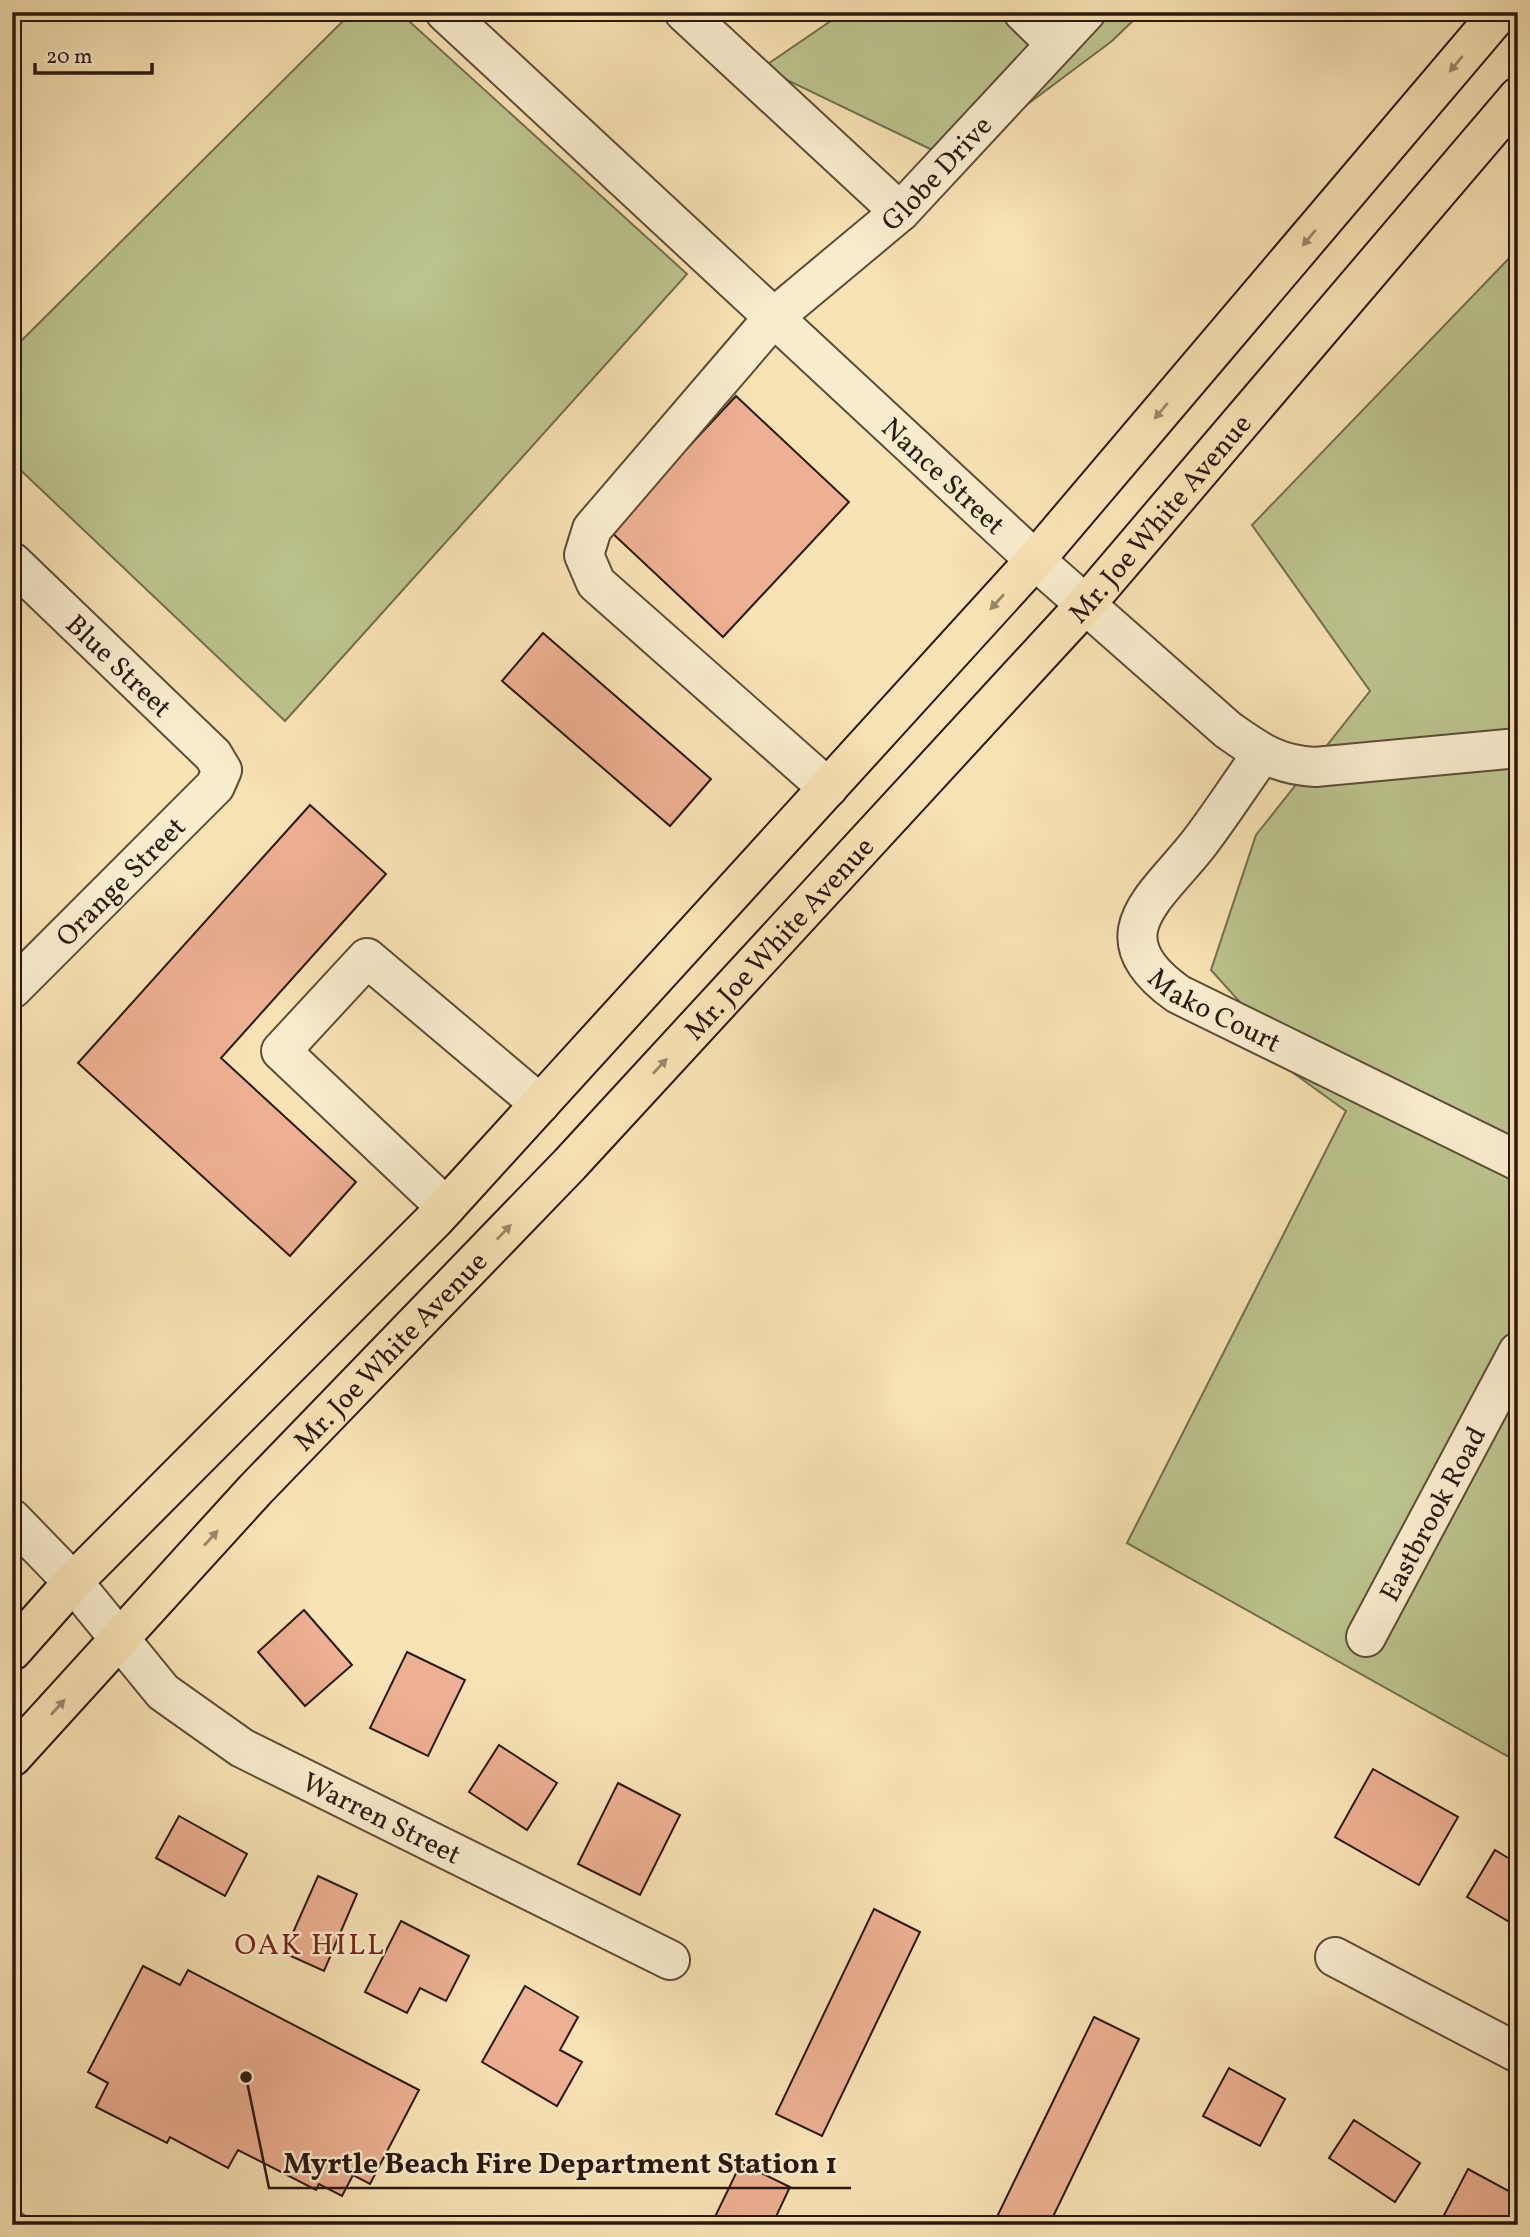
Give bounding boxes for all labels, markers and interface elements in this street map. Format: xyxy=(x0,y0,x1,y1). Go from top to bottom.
scale bar xyxy=(35,32,152,76)
text: 20 m xyxy=(46,43,92,72)
one-way arrow xyxy=(1449,56,1464,73)
street label: Globe Drive xyxy=(874,108,1002,242)
one-way arrow xyxy=(1302,229,1317,246)
one-way arrow xyxy=(1154,402,1169,420)
street label: Mr. Joe White Avenue xyxy=(1061,406,1262,633)
street label: Nance Street xyxy=(872,410,1013,545)
one-way arrow xyxy=(989,593,1005,611)
street label: Blue Street xyxy=(56,607,180,727)
street label: Orange Street xyxy=(48,809,195,956)
street label: Mr. Joe White Avenue xyxy=(676,829,884,1050)
street label: Mako Court xyxy=(1138,960,1287,1064)
one-way arrow xyxy=(651,1058,667,1075)
one-way arrow xyxy=(495,1224,511,1241)
street label: Mr. Joe White Avenue xyxy=(286,1244,497,1461)
street label: Eastbrook Road xyxy=(1371,1420,1497,1609)
one-way arrow xyxy=(203,1529,219,1547)
one-way arrow xyxy=(50,1699,66,1716)
street label: Warren Street xyxy=(295,1764,467,1875)
district label: OAK HILL xyxy=(234,1925,386,1967)
callout: Myrtle Beach Fire Department Station 1 xyxy=(269,2137,851,2188)
text: Myrtle Beach Fire Department Station 1 xyxy=(283,2144,837,2186)

